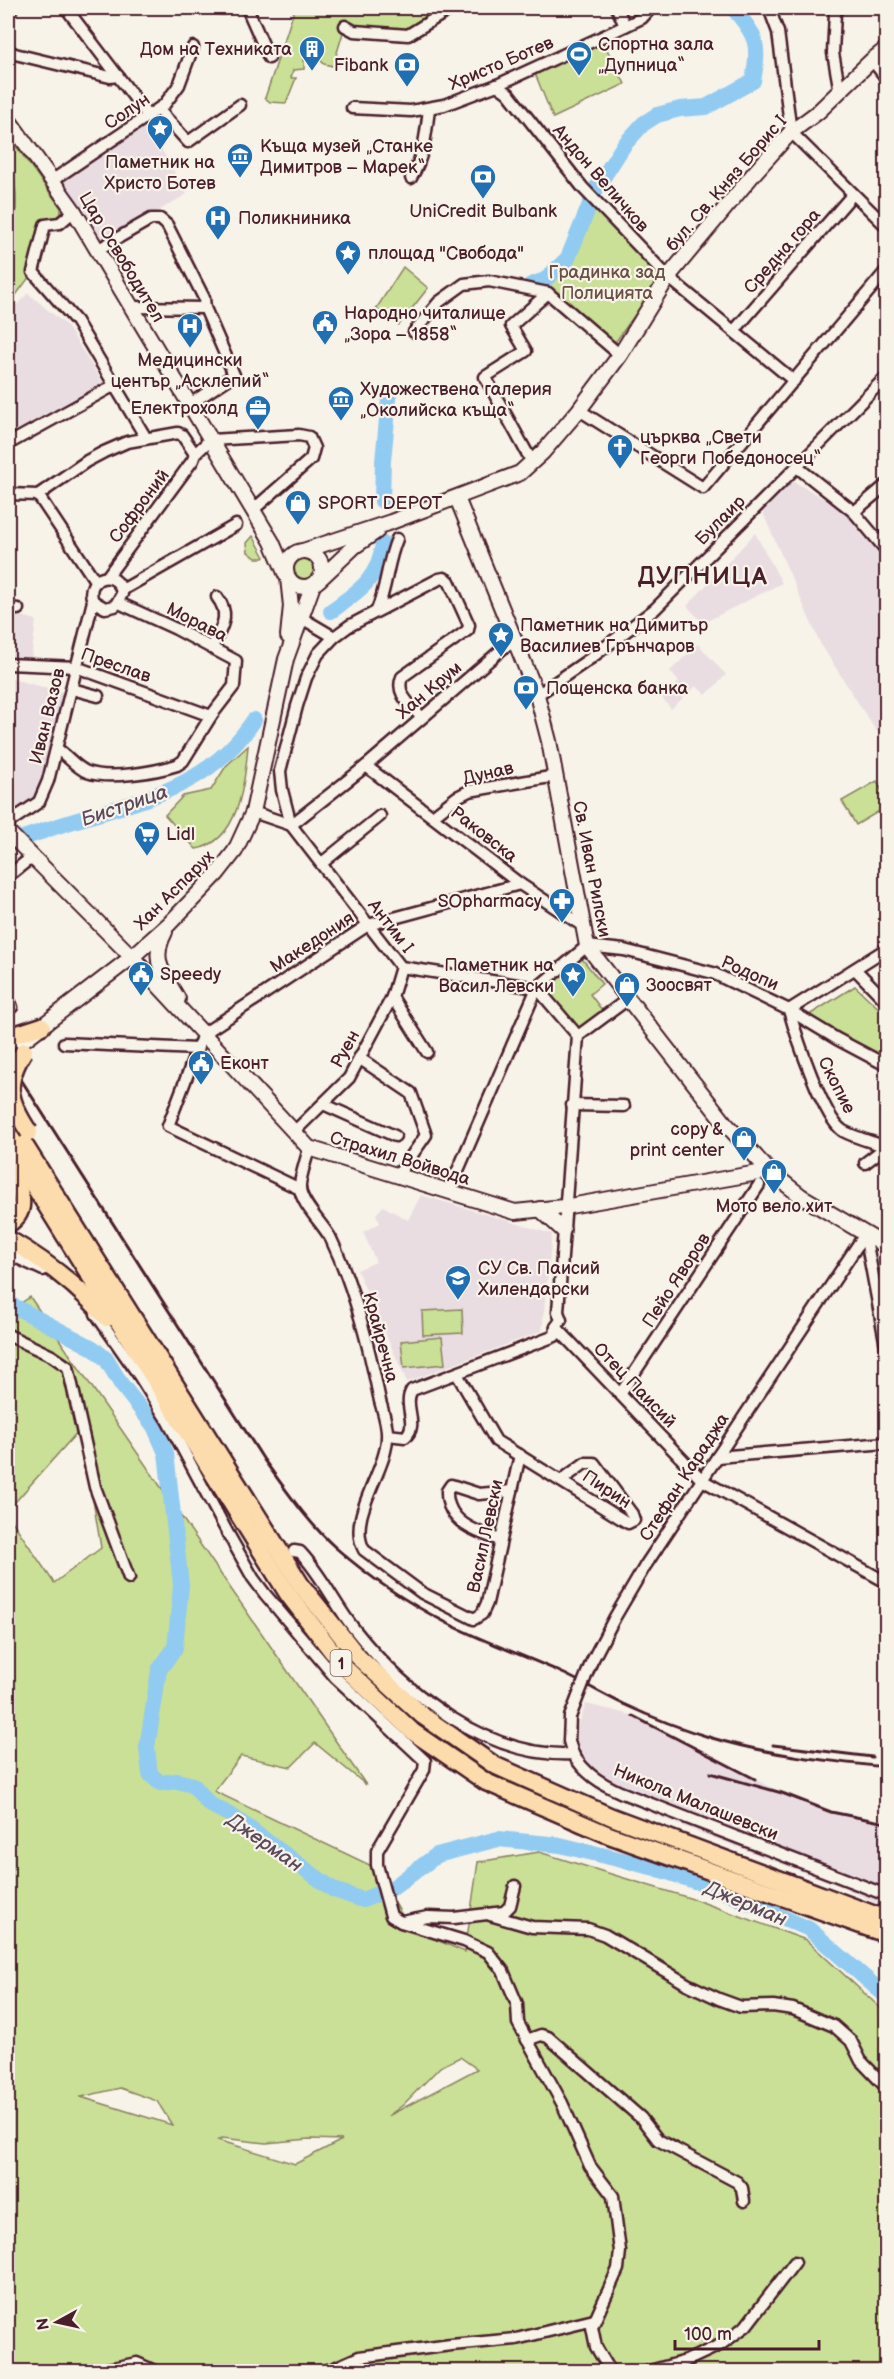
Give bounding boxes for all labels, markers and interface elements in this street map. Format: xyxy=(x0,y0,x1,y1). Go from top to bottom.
street label: Христо Ботев xyxy=(446,32,557,95)
building icon: Дом на Техниката xyxy=(297,34,327,72)
place label: Спортна зала „Дупница“ xyxy=(598,34,714,76)
place label: Дом на Техниката xyxy=(140,39,292,60)
sports icon: Спортна зала „Дупница“ xyxy=(564,39,594,77)
bank icon: Fibank xyxy=(392,50,422,88)
place label: Fibank xyxy=(334,55,388,76)
street label: Солун xyxy=(101,89,154,134)
street label: бул. Св. Княз Борис I xyxy=(662,111,791,256)
place icon: Паметник на Христо Ботев xyxy=(145,113,175,151)
street label: Андон Величков xyxy=(548,120,653,237)
place label: Къща музей „Станке Димитров – Марек“ xyxy=(260,136,433,178)
museum icon: Къща музей „Станке Димитров – Марек“ xyxy=(225,141,255,179)
place label: Паметник на Христо Ботев xyxy=(104,152,216,194)
bank icon: UniCredit Bulbank xyxy=(468,162,498,200)
street label: Цар Освободител xyxy=(74,188,169,326)
place label: UniCredit Bulbank xyxy=(409,201,557,222)
hospital icon: Поликниника xyxy=(203,203,233,241)
street label: Средна гора xyxy=(740,204,825,298)
place label: Поликниника xyxy=(238,208,351,229)
place icon: площад "Свобода" xyxy=(333,238,363,276)
place label: площад "Свобода" xyxy=(368,243,524,264)
park label: Градинка зад Полицията xyxy=(549,262,666,304)
place label: Народно читалище „Зора – 1858“ xyxy=(344,303,506,345)
public building icon: Народно читалище „Зора – 1858“ xyxy=(310,308,340,346)
hospital icon: Медицински център „Асклепий“ xyxy=(175,311,205,349)
place label: Медицински център „Асклепий“ xyxy=(111,350,269,392)
place label: Художествена галерия „Околийска къща“ xyxy=(360,379,552,421)
museum icon: Художествена галерия „Околийска къща“ xyxy=(326,384,356,422)
office icon: Електрохолд xyxy=(243,393,273,431)
place label: Електрохолд xyxy=(130,398,238,419)
place label: църква „Свети Георги Победоносец“ xyxy=(640,427,821,469)
church icon: църква „Свети Георги Победоносец“ xyxy=(605,432,635,470)
street label: Софроний xyxy=(105,465,174,547)
shop icon: SPORT DEPOT xyxy=(283,488,313,526)
street label: Булаир xyxy=(691,491,750,550)
place label: SPORT DEPOT xyxy=(318,493,443,514)
district label: ДУПНИЦА xyxy=(638,562,768,591)
street label: Морава xyxy=(163,598,231,647)
place label: Паметник на Димитър Василиев Грънчаров xyxy=(520,615,708,657)
place icon: Паметник на Димитър Василиев Грънчаров xyxy=(486,620,516,658)
street label: Преслав xyxy=(78,644,154,687)
street label: Хан Крум xyxy=(393,657,466,724)
street label: Иван Вазов xyxy=(25,665,70,766)
bank icon: Пощенска банка xyxy=(511,673,541,711)
place label: Пощенска банка xyxy=(546,678,688,699)
street label: Дунав xyxy=(461,757,516,789)
water label: Бистрица xyxy=(78,780,171,832)
street label: Св. Иван Рилски xyxy=(568,799,615,939)
street label: Раковска xyxy=(446,802,522,867)
supermarket icon: Lidl xyxy=(132,819,162,857)
place label: Lidl xyxy=(166,824,195,845)
street label: Хан Аспарух xyxy=(130,846,219,935)
pharmacy icon: SOpharmacy xyxy=(547,886,577,924)
place label: SOpharmacy xyxy=(438,891,543,912)
street label: Антим I xyxy=(363,895,418,957)
street label: Македония xyxy=(266,908,358,977)
street label: Родопи xyxy=(718,951,782,995)
place label: Паметник на Васил Левски xyxy=(439,955,554,997)
public building icon: Speedy xyxy=(126,959,156,997)
place icon: Паметник на Васил Левски xyxy=(558,960,588,998)
place label: Speedy xyxy=(160,964,222,985)
shop icon: Зоосвят xyxy=(612,970,642,1008)
place label: Зоосвят xyxy=(646,975,713,996)
street label: Руен xyxy=(327,1027,364,1072)
public building icon: Еконт xyxy=(186,1048,216,1086)
place label: Еконт xyxy=(220,1053,270,1074)
street label: Скопие xyxy=(813,1053,860,1117)
place label: copy & print center xyxy=(630,1119,724,1161)
shop icon: copy & print center xyxy=(729,1124,759,1162)
street label: Страхил Войвода xyxy=(327,1127,473,1190)
shop icon: Мото вело хит xyxy=(759,1157,789,1195)
place label: Мото вело хит xyxy=(716,1196,833,1217)
street label: Пейо Яворов xyxy=(638,1229,715,1331)
place label: СУ Св. Паисий Хилендарски xyxy=(478,1258,600,1300)
school or university icon: СУ Св. Паисий Хилендарски xyxy=(443,1263,473,1301)
street label: Крайречна xyxy=(358,1289,403,1385)
street label: Отец Паисий xyxy=(589,1338,680,1432)
street label: Стефан Караджа xyxy=(635,1409,734,1545)
street label: Пирин xyxy=(578,1466,635,1513)
street label: Васил Левски xyxy=(463,1477,508,1595)
road number: 1 xyxy=(330,1650,352,1676)
street label: Никола Малашевски xyxy=(610,1760,781,1845)
water label: Джерман xyxy=(220,1807,307,1878)
water label: Джерман xyxy=(699,1875,790,1932)
north arrow xyxy=(27,2292,87,2352)
scale bar xyxy=(675,2313,819,2351)
text: N xyxy=(33,2317,54,2331)
text: 100 m xyxy=(684,2324,732,2345)

